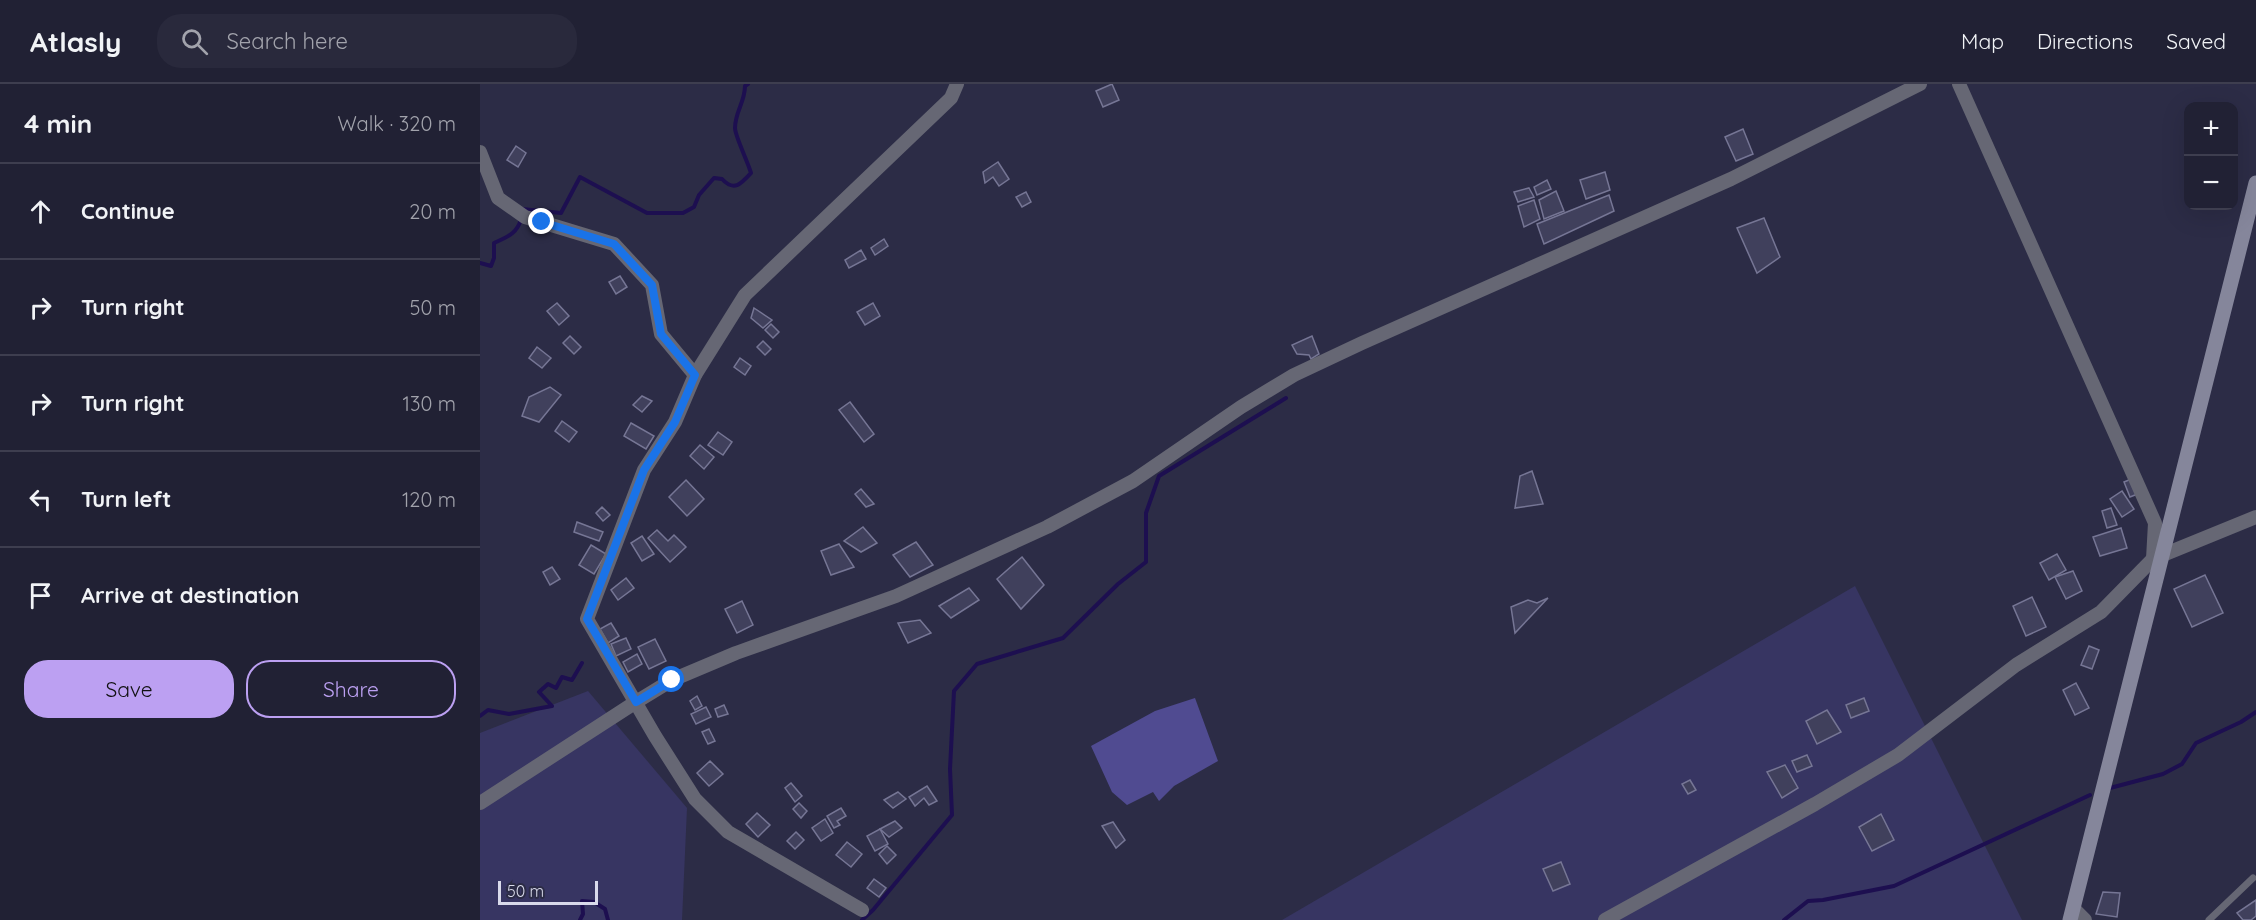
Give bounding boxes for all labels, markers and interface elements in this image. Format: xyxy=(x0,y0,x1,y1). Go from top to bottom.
search box xyxy=(157,14,577,68)
text: Atlasly xyxy=(30,24,121,59)
icon: search xyxy=(178,25,211,58)
text: Search here xyxy=(226,27,348,55)
text: Map xyxy=(1961,28,2004,54)
text: Directions xyxy=(2037,28,2133,54)
text: Saved xyxy=(2166,28,2226,54)
map controls xyxy=(2184,102,2238,210)
button: + xyxy=(2184,102,2238,156)
text: 4 min xyxy=(24,107,92,140)
text: Walk · 320 m xyxy=(337,111,456,136)
button: − xyxy=(2184,156,2238,210)
icon: ahead xyxy=(24,195,57,228)
text: Continue xyxy=(81,197,175,225)
text: 20 m xyxy=(409,199,456,224)
route end xyxy=(528,208,554,234)
icon: right xyxy=(24,291,57,324)
text: Turn right xyxy=(81,293,185,321)
text: 50 m xyxy=(410,295,456,320)
icon: right xyxy=(24,387,57,420)
text: Turn right xyxy=(81,389,185,417)
text: 130 m xyxy=(403,391,456,416)
icon: left xyxy=(24,483,57,516)
text: Turn left xyxy=(81,485,171,513)
text: 120 m xyxy=(402,487,456,512)
icon: arrive xyxy=(24,579,57,612)
text: Arrive at destination xyxy=(81,581,299,609)
button: Save xyxy=(24,660,234,718)
button: Share xyxy=(246,660,456,718)
route start xyxy=(658,666,684,692)
scale bar xyxy=(498,878,598,906)
text: 50 m xyxy=(507,881,544,901)

